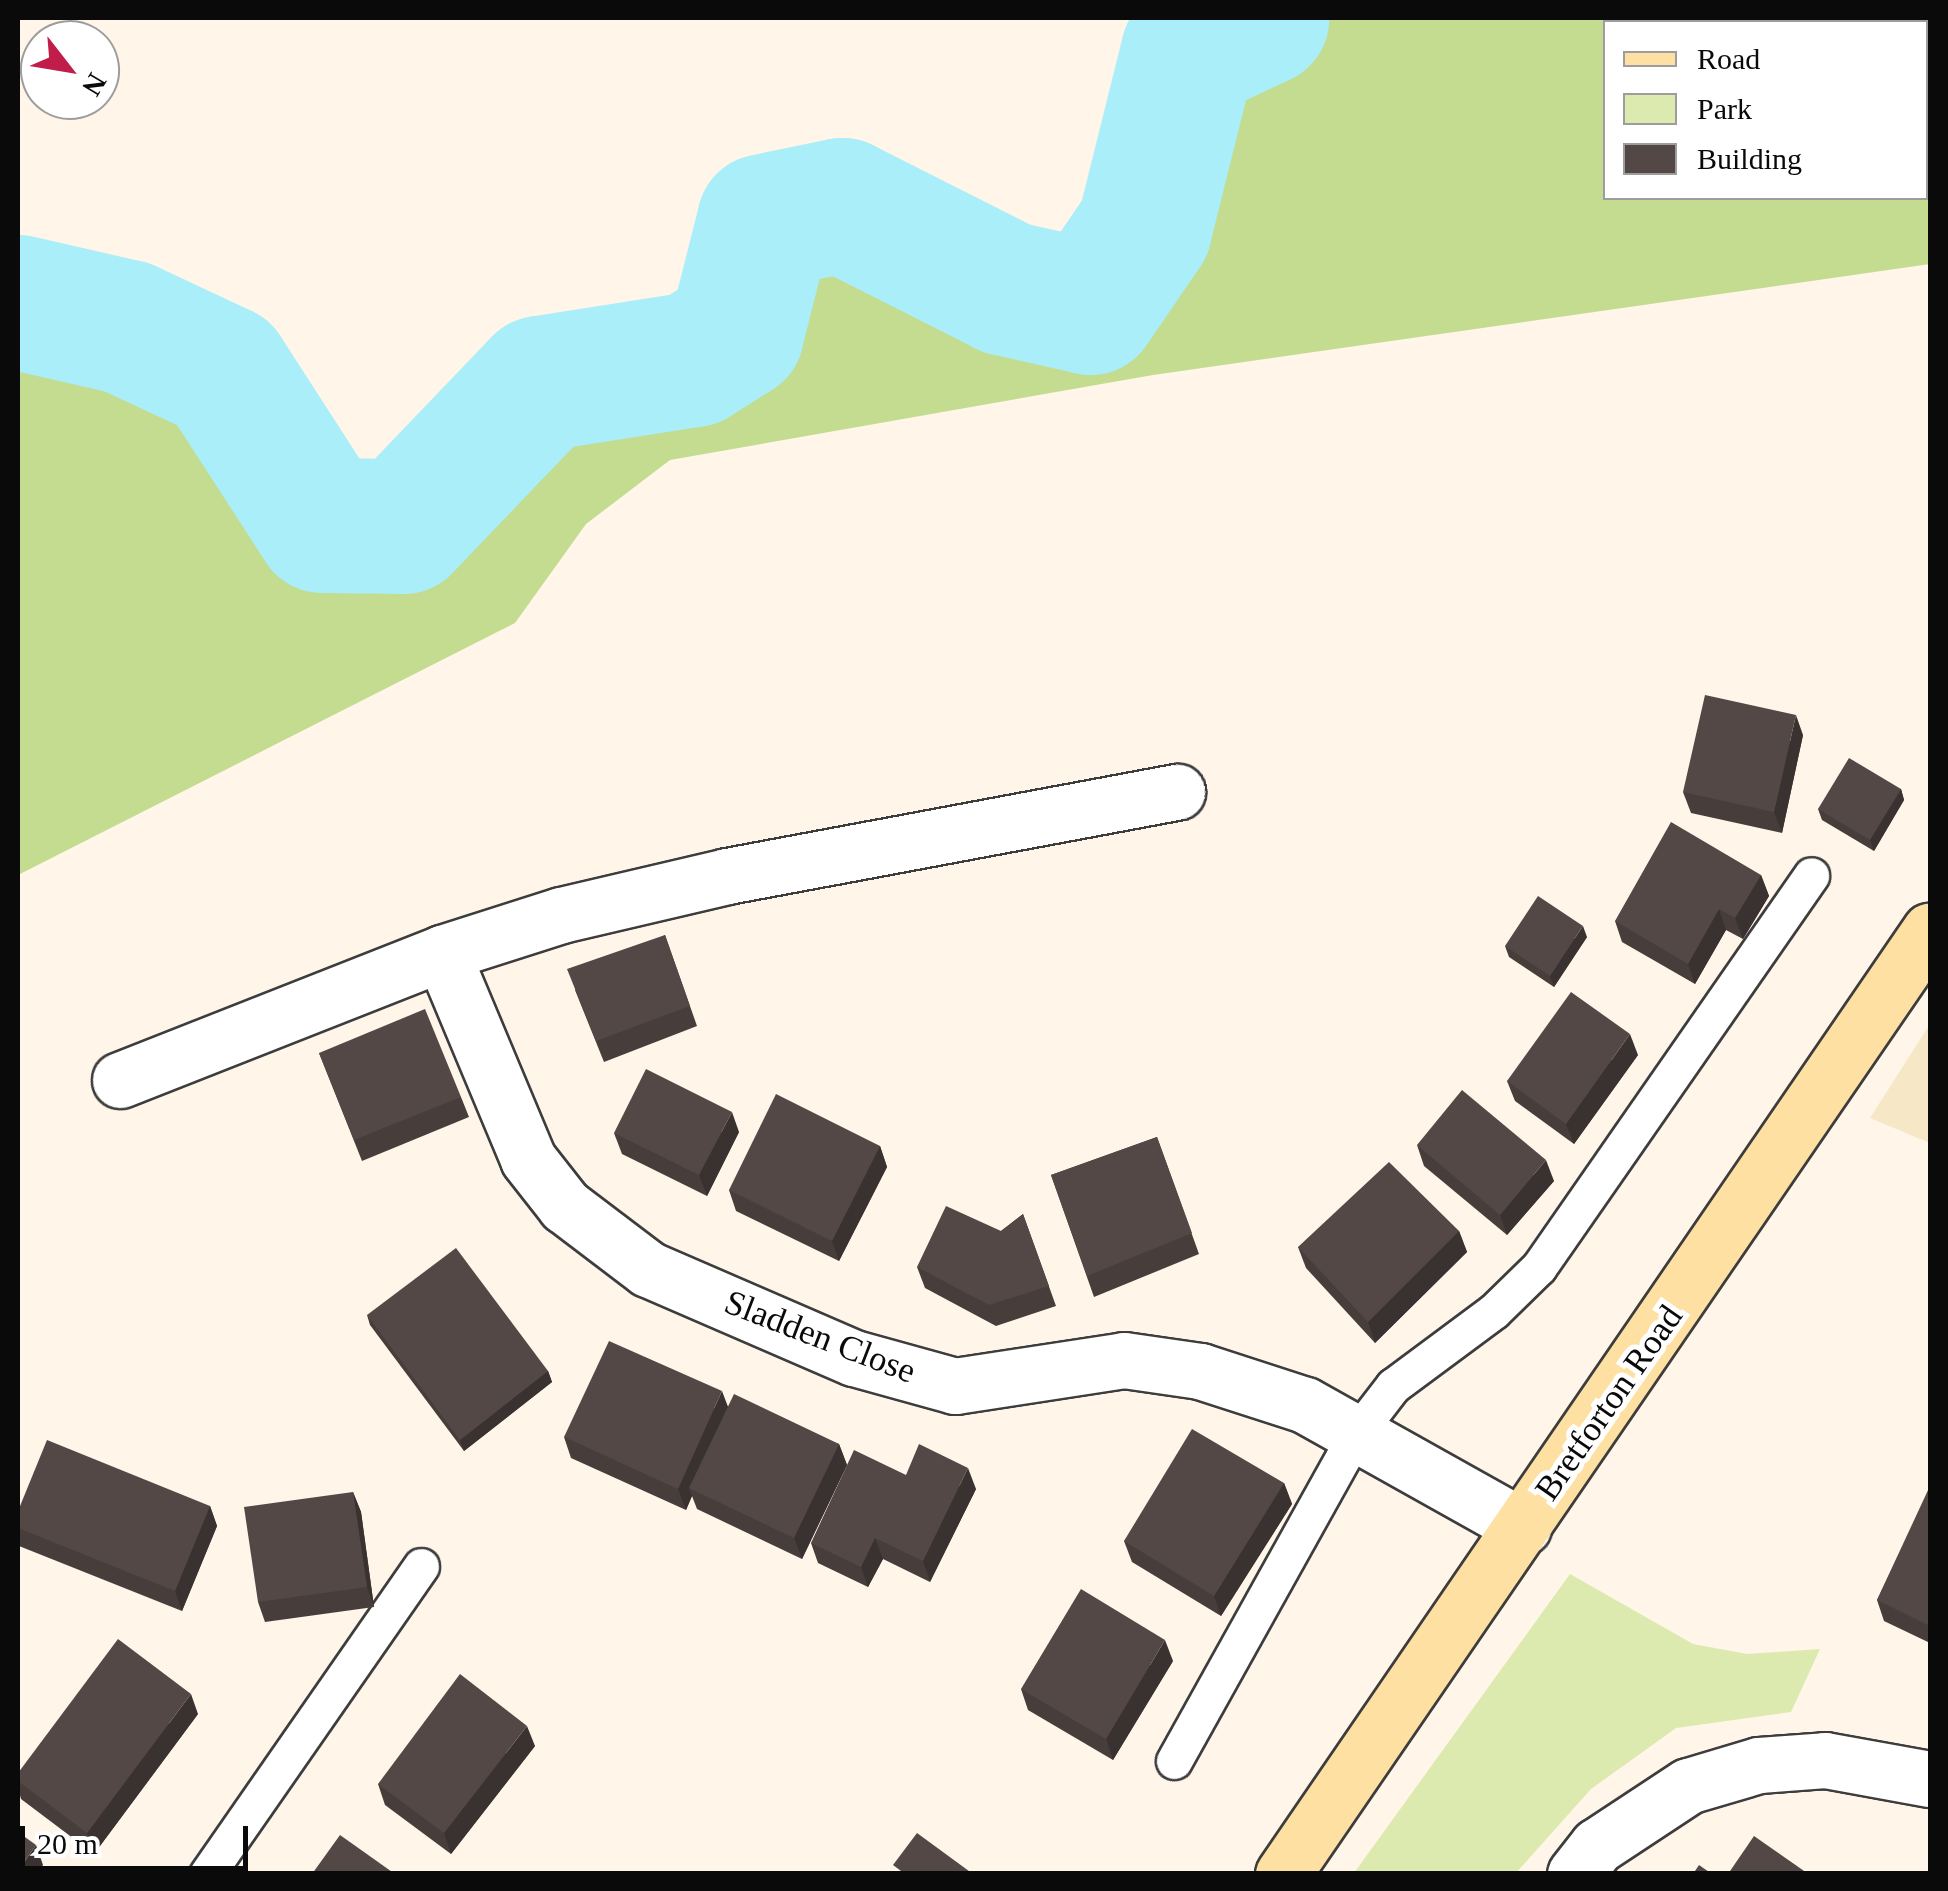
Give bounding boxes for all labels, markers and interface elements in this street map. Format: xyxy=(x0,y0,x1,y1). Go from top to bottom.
north arrow xyxy=(20,20,120,120)
legend xyxy=(1603,20,1928,200)
text: Road xyxy=(1697,42,1760,75)
text: N xyxy=(76,68,113,101)
text: Park xyxy=(1697,92,1752,125)
text: Building xyxy=(1697,142,1802,175)
street label: Sladden Close xyxy=(719,1281,921,1393)
street label: Bretforton Road xyxy=(1526,1297,1692,1509)
scale bar xyxy=(25,1806,252,1868)
text: 20 m xyxy=(37,1827,98,1860)

